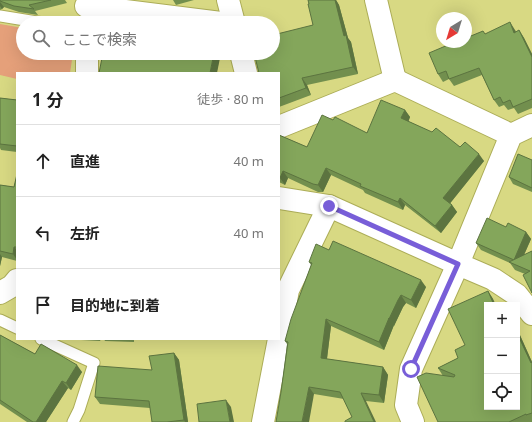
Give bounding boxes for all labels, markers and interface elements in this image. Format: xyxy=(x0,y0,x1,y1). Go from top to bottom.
north arrow xyxy=(436,12,472,48)
search box xyxy=(16,16,280,60)
icon: search xyxy=(30,27,52,49)
text: ここで検索 xyxy=(62,29,137,49)
text: 1 分 xyxy=(32,88,63,111)
text: 徒歩 · 80 m xyxy=(197,90,264,108)
icon: ahead xyxy=(32,150,54,172)
text: 直進 xyxy=(70,151,100,171)
text: 40 m xyxy=(234,152,264,170)
route end xyxy=(320,197,338,215)
icon: left xyxy=(32,222,54,244)
text: 左折 xyxy=(70,223,100,243)
text: 40 m xyxy=(234,224,264,242)
icon: arrive xyxy=(32,294,54,316)
text: 目的地に到着 xyxy=(70,295,160,315)
map controls xyxy=(484,302,520,410)
button: + xyxy=(484,302,520,338)
button: − xyxy=(484,338,520,374)
route start xyxy=(402,360,420,378)
button: locate xyxy=(484,374,520,410)

